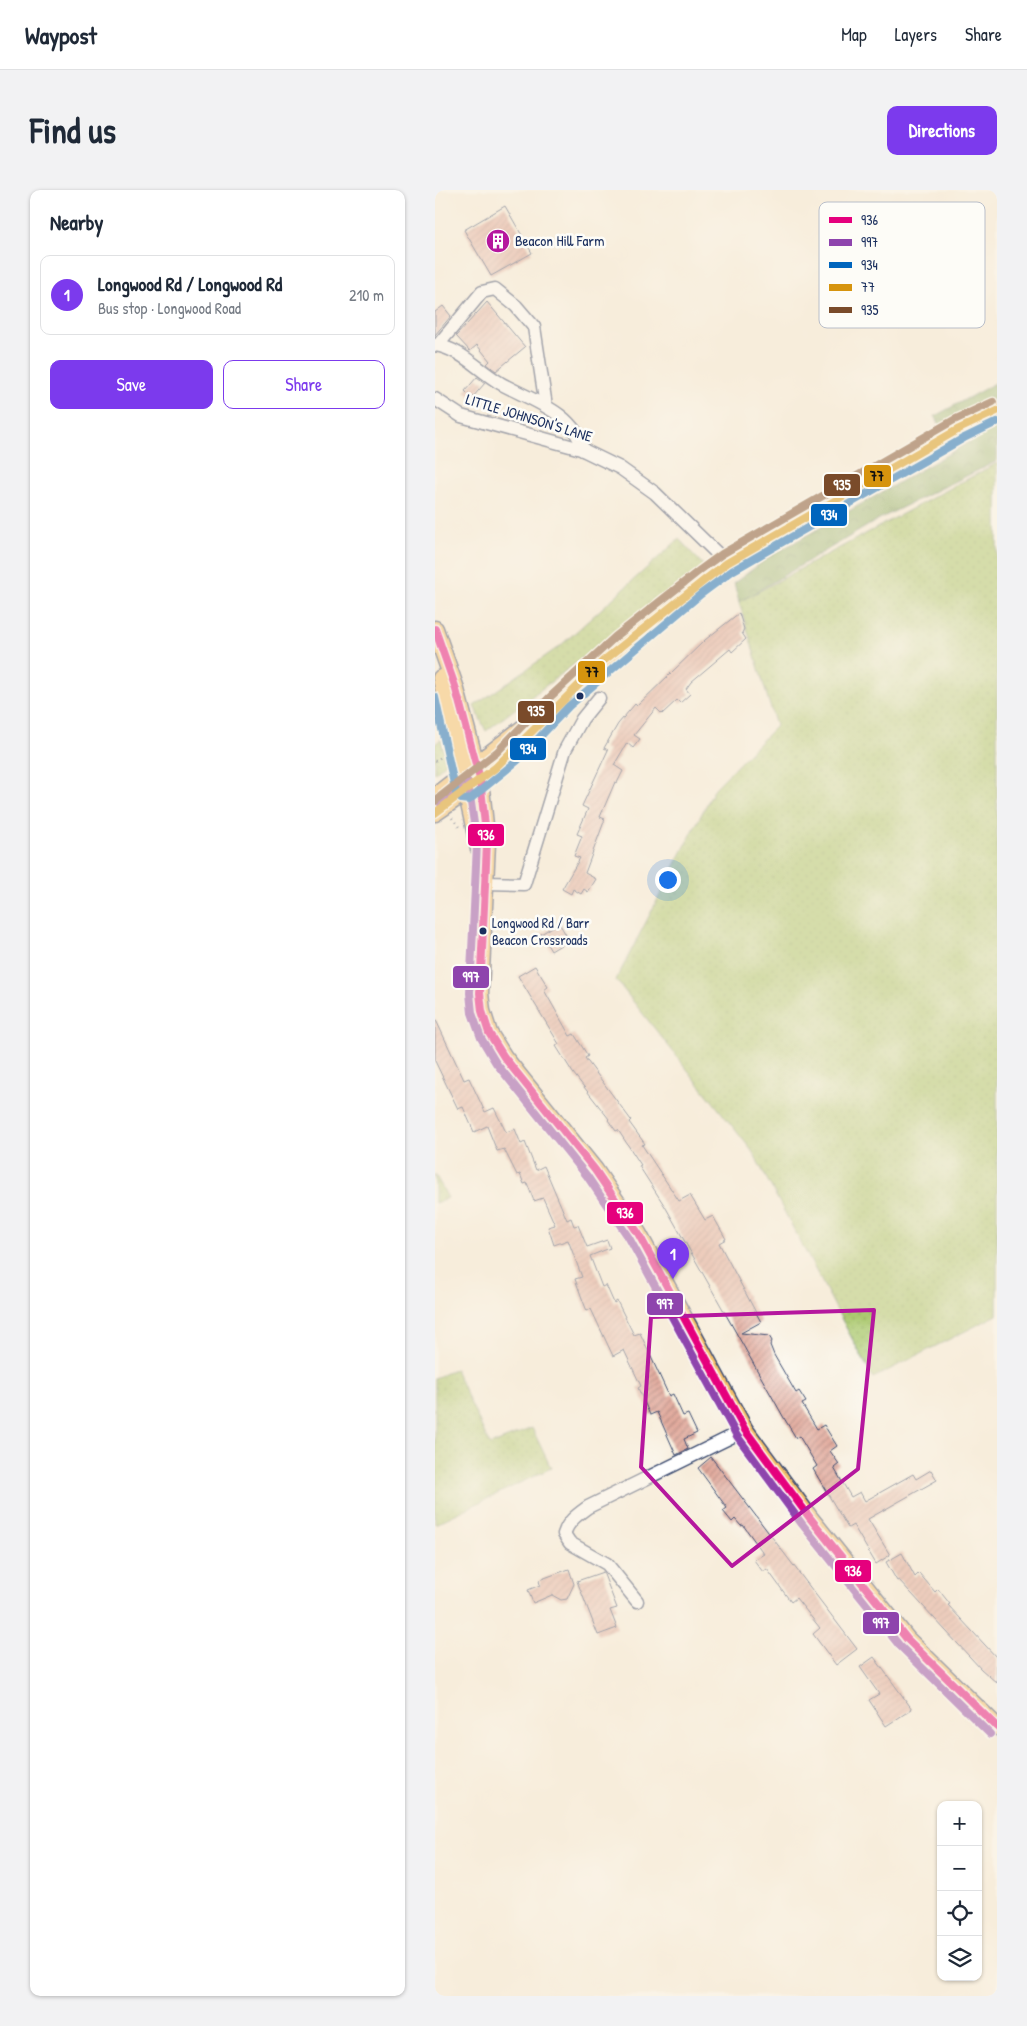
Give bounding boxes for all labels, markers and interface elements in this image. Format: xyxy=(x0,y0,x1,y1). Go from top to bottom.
text: Waypost xyxy=(25,19,97,51)
text: Map xyxy=(841,22,867,47)
text: Layers xyxy=(895,22,937,47)
text: Share xyxy=(965,22,1002,47)
button: Directions xyxy=(887,106,997,155)
text: Find us xyxy=(30,107,116,154)
legend xyxy=(819,202,985,328)
text: Nearby xyxy=(50,208,103,237)
text: 936 xyxy=(861,210,878,229)
building icon: Beacon Hill Farm xyxy=(485,228,511,254)
place label: Beacon Hill Farm xyxy=(515,230,604,251)
text: 997 xyxy=(861,232,878,251)
text: 934 xyxy=(861,255,878,274)
text: Longwood Rd / Longwood Rd xyxy=(98,271,282,297)
text: 77 xyxy=(861,277,875,296)
text: 1 xyxy=(64,284,70,306)
text: 210 m xyxy=(349,284,384,306)
text: Bus stop · Longwood Road xyxy=(98,297,241,319)
text: 935 xyxy=(861,300,878,319)
button: Save xyxy=(50,360,213,409)
button: Share xyxy=(223,360,385,409)
street label: LITTLE JOHNSON'S LANE xyxy=(463,388,595,447)
line badge: 77 xyxy=(863,464,892,488)
text: 77 xyxy=(869,466,884,485)
line badge: 935 xyxy=(823,473,861,497)
text: 935 xyxy=(833,475,851,494)
line badge: 934 xyxy=(810,503,848,527)
text: 934 xyxy=(821,505,838,524)
line badge: 77 xyxy=(577,660,606,684)
text: 77 xyxy=(584,662,599,681)
unlabelled marker xyxy=(575,691,585,701)
line badge: 935 xyxy=(517,700,555,724)
text: 935 xyxy=(527,701,545,720)
line badge: 934 xyxy=(509,737,547,761)
text: 934 xyxy=(520,739,537,758)
line badge: 936 xyxy=(467,823,505,847)
text: 936 xyxy=(478,825,495,844)
your location xyxy=(655,867,681,893)
place label: Longwood Rd / Barr Beacon Crossroads xyxy=(492,913,590,949)
marker: Longwood Rd / Barr Beacon Crossroads xyxy=(478,926,488,936)
line badge: 997 xyxy=(452,965,490,989)
text: 997 xyxy=(462,967,480,986)
line badge: 936 xyxy=(606,1201,644,1225)
text: 936 xyxy=(617,1203,634,1222)
pin: 1 xyxy=(657,1238,689,1279)
line badge: 997 xyxy=(646,1292,684,1316)
text: 997 xyxy=(656,1294,674,1313)
line badge: 936 xyxy=(834,1559,872,1583)
text: 936 xyxy=(845,1561,862,1580)
line badge: 997 xyxy=(862,1611,900,1635)
text: 997 xyxy=(872,1613,890,1632)
map controls xyxy=(937,1801,982,1981)
button: + xyxy=(937,1801,982,1846)
button: − xyxy=(937,1846,982,1891)
button: locate xyxy=(937,1891,982,1936)
button: layers xyxy=(937,1936,982,1981)

